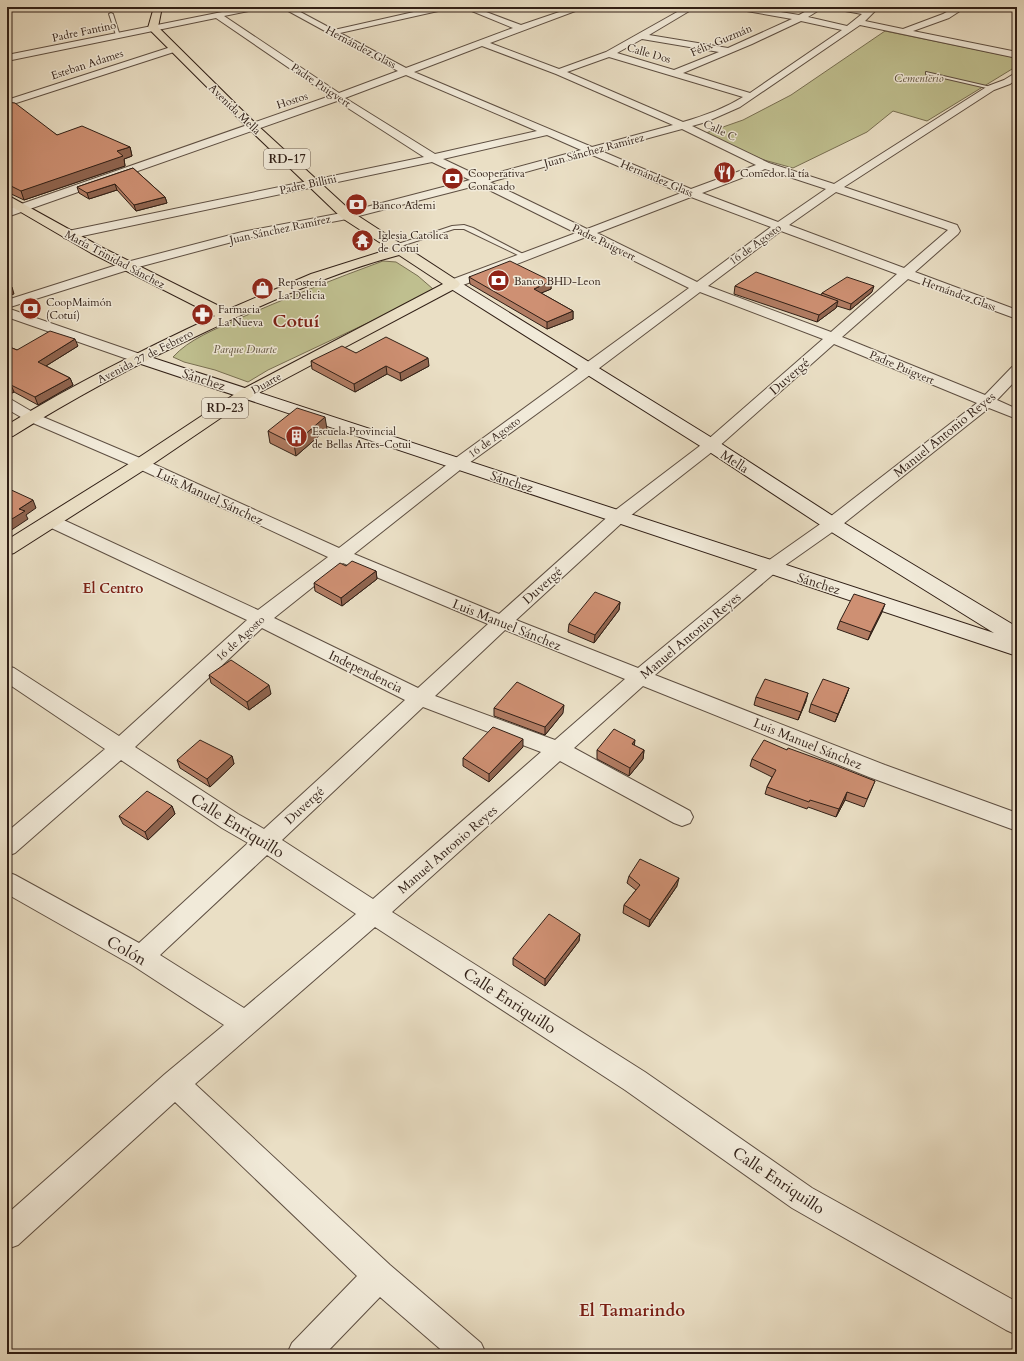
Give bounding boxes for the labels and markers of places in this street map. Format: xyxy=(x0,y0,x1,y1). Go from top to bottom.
restaurant icon: Comedor la tía xyxy=(711,160,737,186)
bank icon: Cooperativa Conacado xyxy=(440,166,466,192)
place label: Cooperativa Conacado xyxy=(468,166,525,194)
place label: Comedor la tía xyxy=(740,166,809,181)
bank icon: Banco Ademi xyxy=(344,192,370,218)
place label: Banco Ademi xyxy=(372,198,435,213)
temple icon: Iglesia Catolica de Cotui xyxy=(349,228,375,254)
place label: Iglesia Catolica de Cotui xyxy=(378,228,449,256)
bank icon: Banco BHD-Leon xyxy=(485,268,511,294)
place label: Banco BHD-Leon xyxy=(514,274,602,289)
shop icon: Repostería La Delicia xyxy=(249,275,275,301)
place label: Repostería La Delicia xyxy=(278,275,327,303)
bank icon: CoopMaimón (Cotuí) xyxy=(18,295,44,321)
place label: CoopMaimón (Cotuí) xyxy=(46,295,113,323)
pharmacy icon: Farmacia La Nueva xyxy=(190,302,216,328)
place label: Farmacia La Nueva xyxy=(218,302,263,330)
building icon: Escuela Provincial de Bellas Artes-Cotui xyxy=(284,424,310,450)
place label: Escuela Provincial de Bellas Artes-Cotui xyxy=(312,424,411,452)

